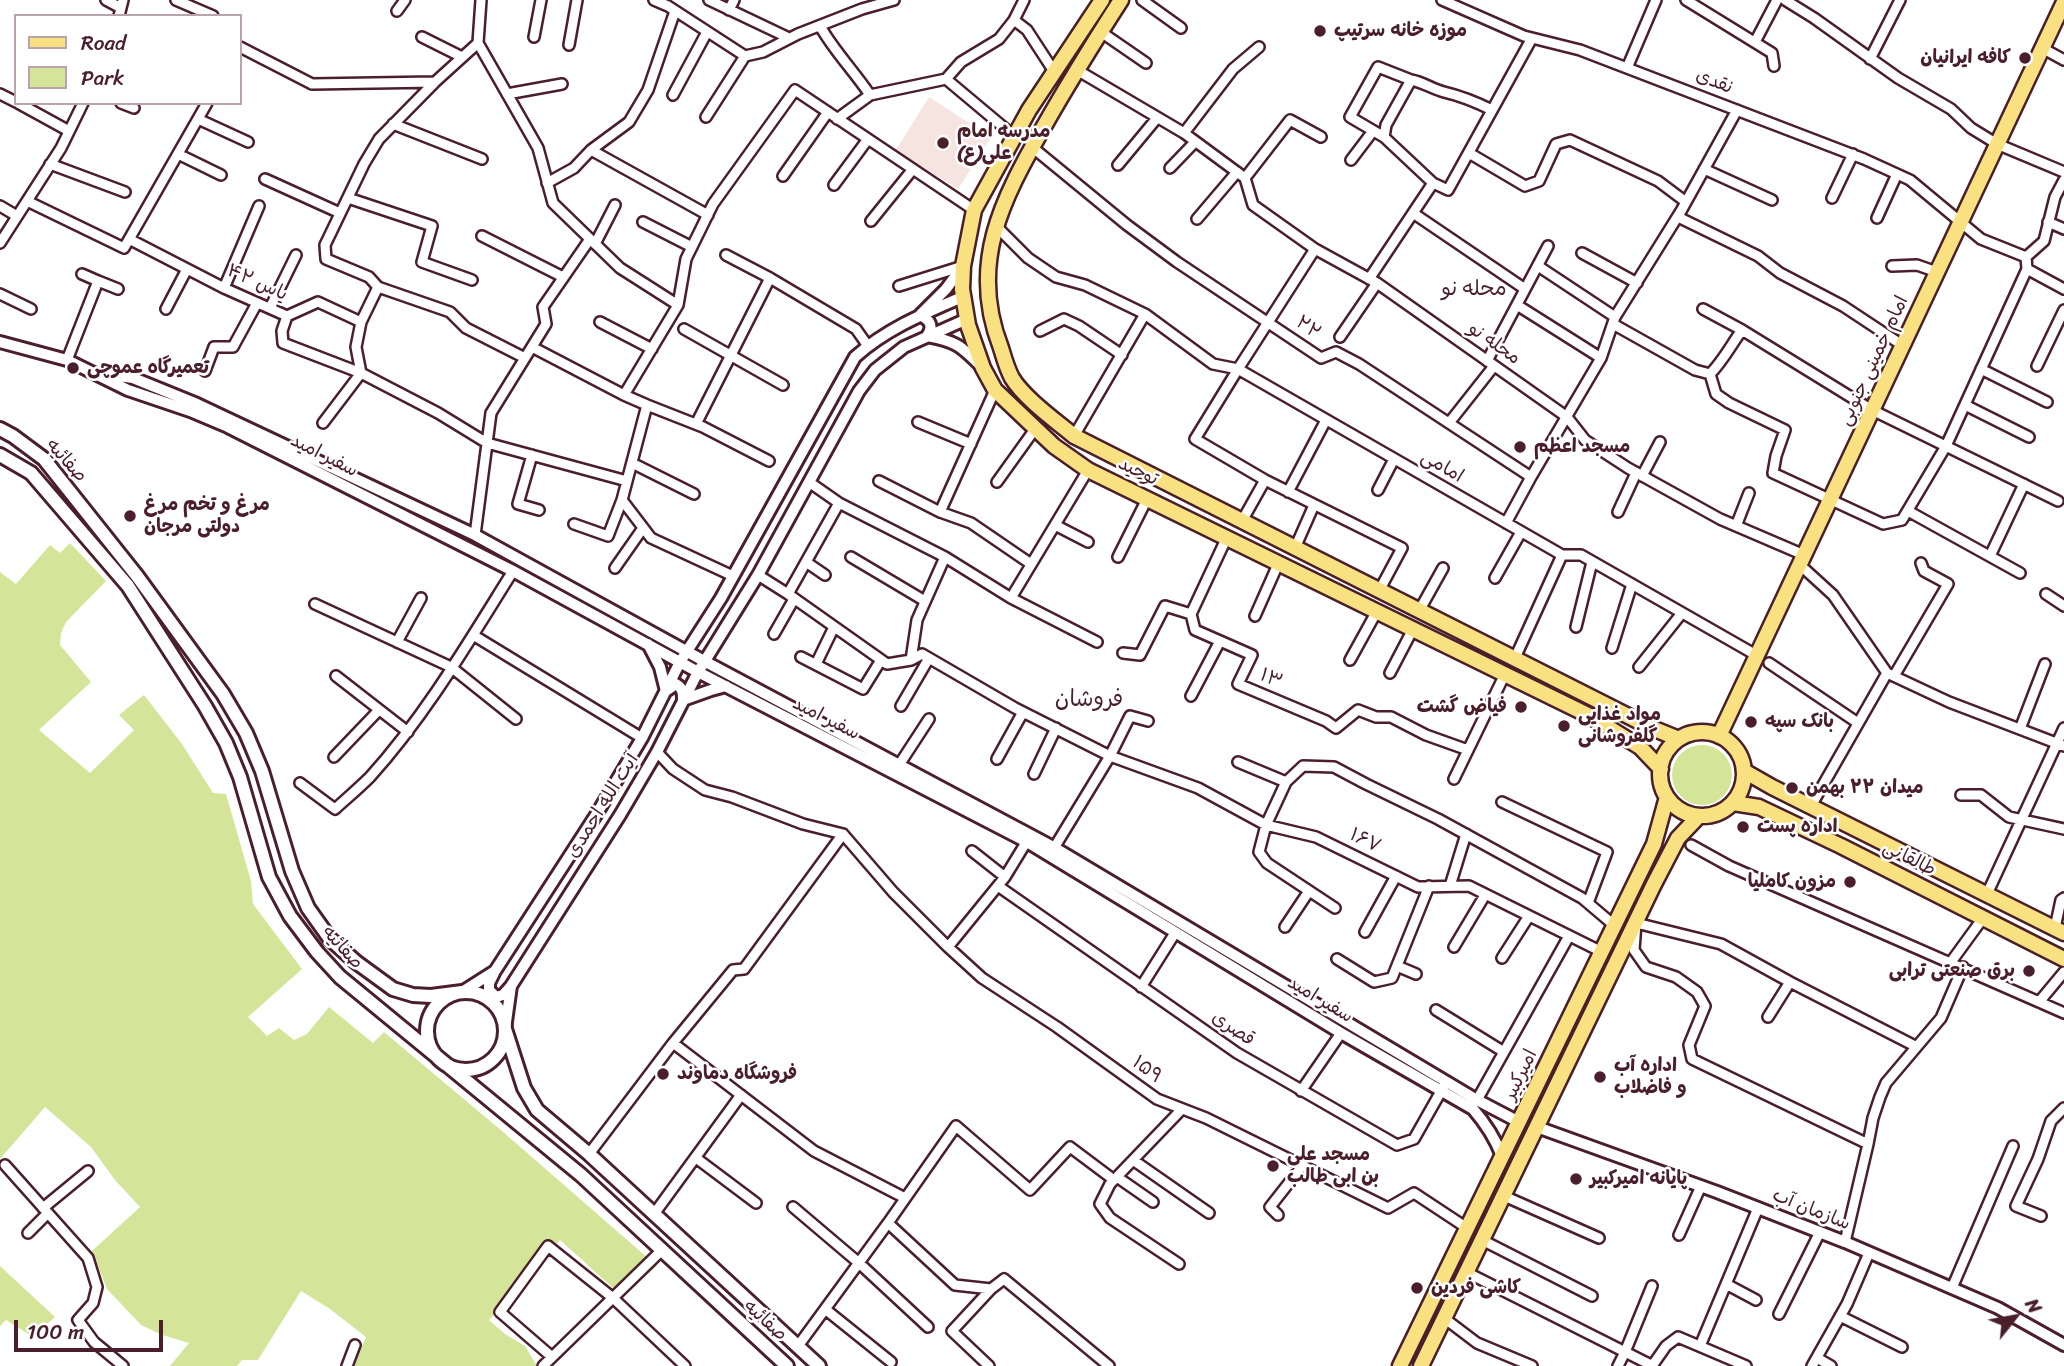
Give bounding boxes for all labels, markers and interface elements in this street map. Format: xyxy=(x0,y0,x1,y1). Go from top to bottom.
legend xyxy=(14,14,242,105)
place label: موزه خانه سرتیپ xyxy=(1334,20,1467,42)
marker: موزه خانه سرتیپ xyxy=(1312,23,1328,39)
text: Road xyxy=(81,24,126,62)
place label: کافه ایرانیان xyxy=(1920,47,2011,69)
marker: کافه ایرانیان xyxy=(2017,50,2033,66)
text: Park xyxy=(81,59,124,97)
street label: نقدی xyxy=(1692,64,1736,100)
place label: مدرسه امام علی(ع) xyxy=(957,121,1051,165)
marker: مدرسه امام علی(ع) xyxy=(935,135,951,151)
street label: یاس ۴۲ xyxy=(223,260,291,306)
district label: محله نو xyxy=(1441,277,1507,303)
street label: امام خمینی جنوبی xyxy=(1834,292,1914,430)
street label: ۲۲ xyxy=(1291,311,1325,345)
street label: محله نو xyxy=(1463,318,1525,370)
place label: تعمیرگاه عموچی xyxy=(87,357,209,379)
marker: تعمیرگاه عموچی xyxy=(65,360,81,376)
street label: سفیر امید xyxy=(286,429,362,483)
street label: صفائیه xyxy=(40,434,92,488)
place label: مسجد اعظم xyxy=(1534,436,1630,458)
marker: مسجد اعظم xyxy=(1512,439,1528,455)
street label: امامی xyxy=(1417,446,1467,488)
street label: توحید xyxy=(1114,453,1162,491)
place label: مرغ و تخم مرغ دولتی مرجان xyxy=(144,494,270,538)
marker: مرغ و تخم مرغ دولتی مرجان xyxy=(122,508,138,524)
street label: ۱۳ xyxy=(1256,664,1286,694)
district label: فروشان xyxy=(1055,686,1123,714)
street label: سفیر امید xyxy=(788,692,864,746)
place label: فیاض گشت xyxy=(1417,696,1507,718)
marker: فیاض گشت xyxy=(1513,699,1529,715)
place label: مواد غذایی گلفروشانی xyxy=(1578,704,1661,748)
place label: بانک سپه xyxy=(1765,711,1834,733)
marker: بانک سپه xyxy=(1743,714,1759,730)
marker: مواد غذایی گلفروشانی xyxy=(1556,718,1572,734)
street label: آیت الله احمدی xyxy=(562,750,644,862)
place label: میدان ۲۲ بهمن xyxy=(1806,777,1923,799)
marker: میدان ۲۲ بهمن xyxy=(1784,780,1800,796)
place label: اداره پست xyxy=(1757,816,1837,838)
marker: اداره پست xyxy=(1735,819,1751,835)
street label: ۱۶۷ xyxy=(1346,824,1384,858)
street label: طالقانی xyxy=(1879,836,1939,882)
place label: مزون کاملیا xyxy=(1748,871,1836,893)
marker: مزون کاملیا xyxy=(1842,874,1858,890)
street label: صفائیه xyxy=(316,921,368,975)
place label: برق صنعتی ترابی xyxy=(1889,960,2015,982)
marker: برق صنعتی ترابی xyxy=(2021,963,2037,979)
street label: سفیر امید xyxy=(1283,972,1357,1028)
street label: قصری xyxy=(1207,1006,1259,1052)
street label: امیرکبیر xyxy=(1499,1046,1543,1104)
street label: ۱۵۹ xyxy=(1127,1051,1167,1089)
place label: اداره آب و فاضلاب xyxy=(1614,1055,1687,1099)
place label: فروشگاه دماوند xyxy=(677,1063,797,1085)
marker: فروشگاه دماوند xyxy=(655,1066,671,1082)
marker: اداره آب و فاضلاب xyxy=(1592,1069,1608,1085)
place label: مسجد علی بن ابی طالب xyxy=(1287,1144,1379,1188)
marker: مسجد علی بن ابی طالب xyxy=(1265,1158,1281,1174)
place label: پایانه امیرکبیر xyxy=(1590,1168,1687,1190)
marker: پایانه امیرکبیر xyxy=(1568,1171,1584,1187)
street label: سازمان آب xyxy=(1769,1184,1853,1236)
place label: کاشی فردین xyxy=(1431,1277,1521,1299)
marker: کاشی فردین xyxy=(1409,1280,1425,1296)
north arrow xyxy=(1980,1282,2050,1352)
text: N xyxy=(2016,1292,2051,1320)
street label: صفائیه xyxy=(738,1295,792,1347)
scale bar xyxy=(18,1306,166,1350)
text: 100 m xyxy=(27,1313,84,1351)

